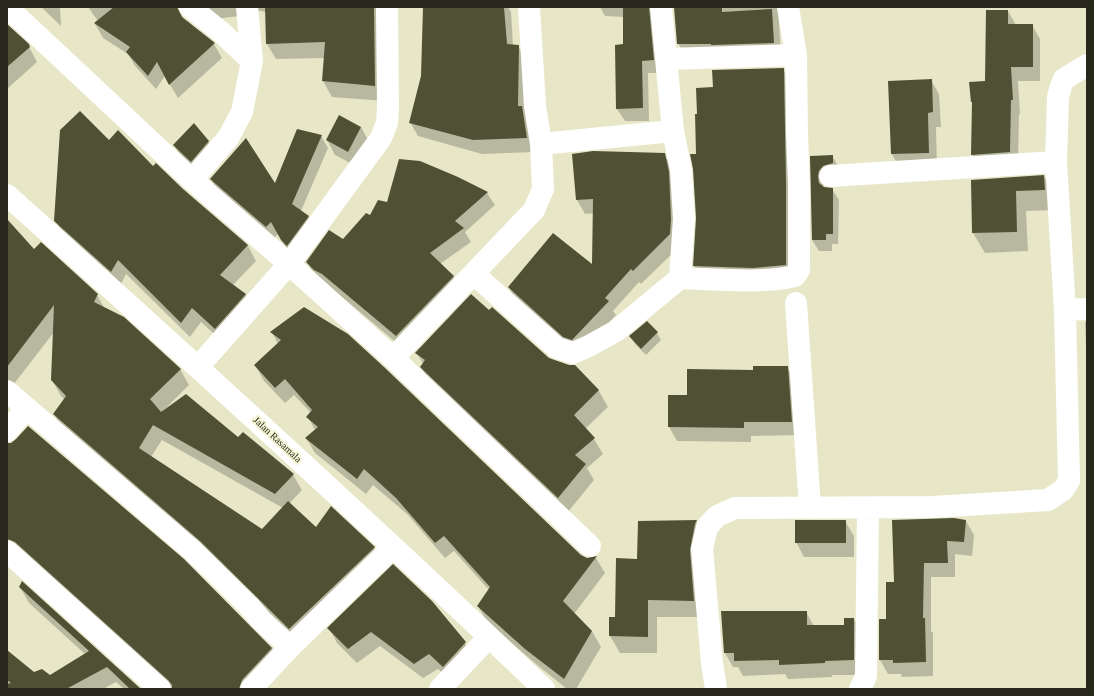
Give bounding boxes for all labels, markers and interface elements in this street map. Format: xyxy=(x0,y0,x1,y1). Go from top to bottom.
street label: Jalan Rasamala xyxy=(250,414,304,466)

